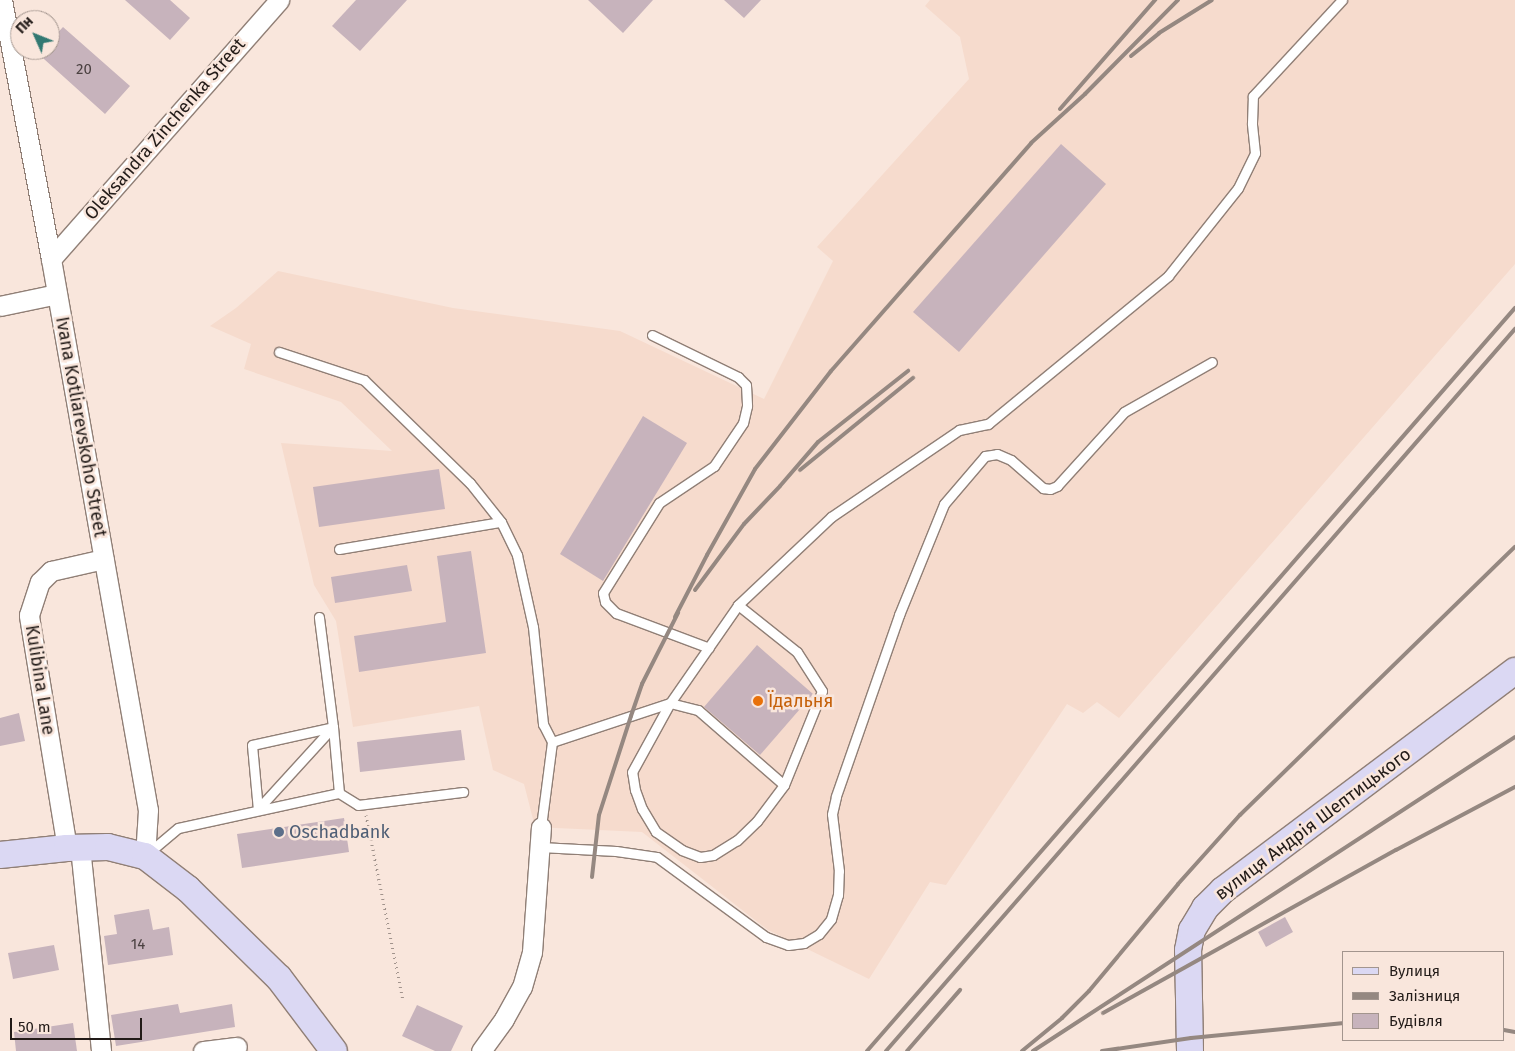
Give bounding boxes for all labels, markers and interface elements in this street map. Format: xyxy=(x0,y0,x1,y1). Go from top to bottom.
north arrow xyxy=(10,10,60,60)
text: Пн xyxy=(12,13,37,37)
street label: Oleksandra Zinchenka Street xyxy=(80,34,250,224)
house number: 20 xyxy=(76,61,92,79)
street label: Ivana Kotliarevskoho Street xyxy=(51,315,111,539)
street label: Kulibina Lane xyxy=(21,623,59,737)
place label: Їдальня xyxy=(768,690,833,712)
marker: Їдальня xyxy=(752,695,764,707)
street label: вулиця Андрія Шептицького xyxy=(1211,743,1415,905)
place label: Oschadbank xyxy=(289,821,390,843)
marker: Oschadbank xyxy=(273,826,285,838)
house number: 14 xyxy=(131,936,145,954)
legend xyxy=(1342,951,1505,1041)
text: Вулиця xyxy=(1389,962,1440,980)
text: Залізниця xyxy=(1389,987,1460,1005)
scale bar xyxy=(12,1008,145,1040)
text: Будівля xyxy=(1389,1012,1443,1030)
text: 50 m xyxy=(18,1018,51,1036)

